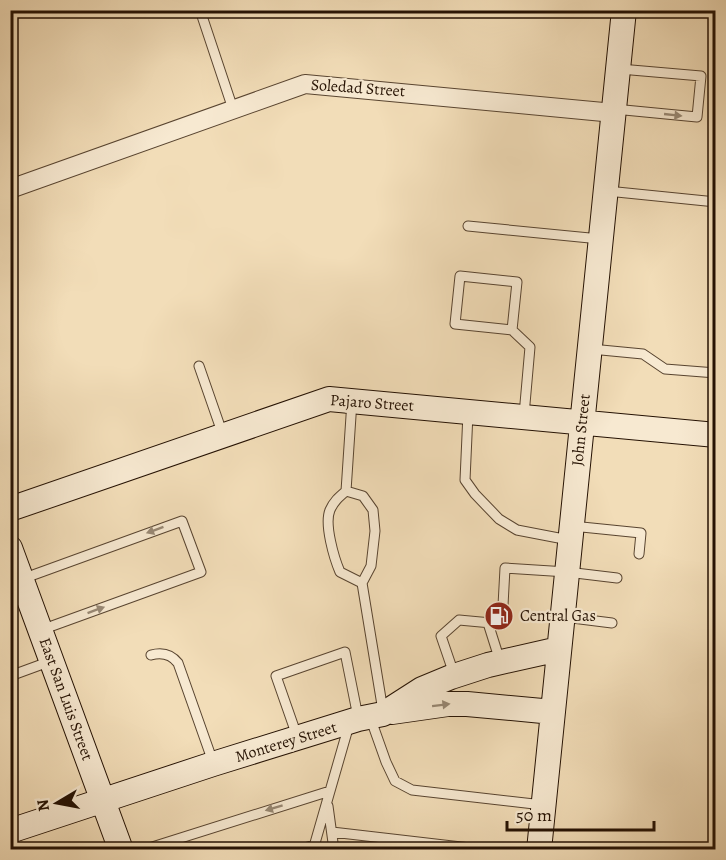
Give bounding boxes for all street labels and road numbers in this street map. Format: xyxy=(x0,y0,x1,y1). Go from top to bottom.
street label: Soledad Street xyxy=(310,74,406,102)
street label: Pajaro Street xyxy=(329,389,415,417)
street label: John Street xyxy=(566,393,596,467)
street label: East San Luis Street xyxy=(34,635,98,763)
street label: Monterey Street xyxy=(232,716,340,768)

